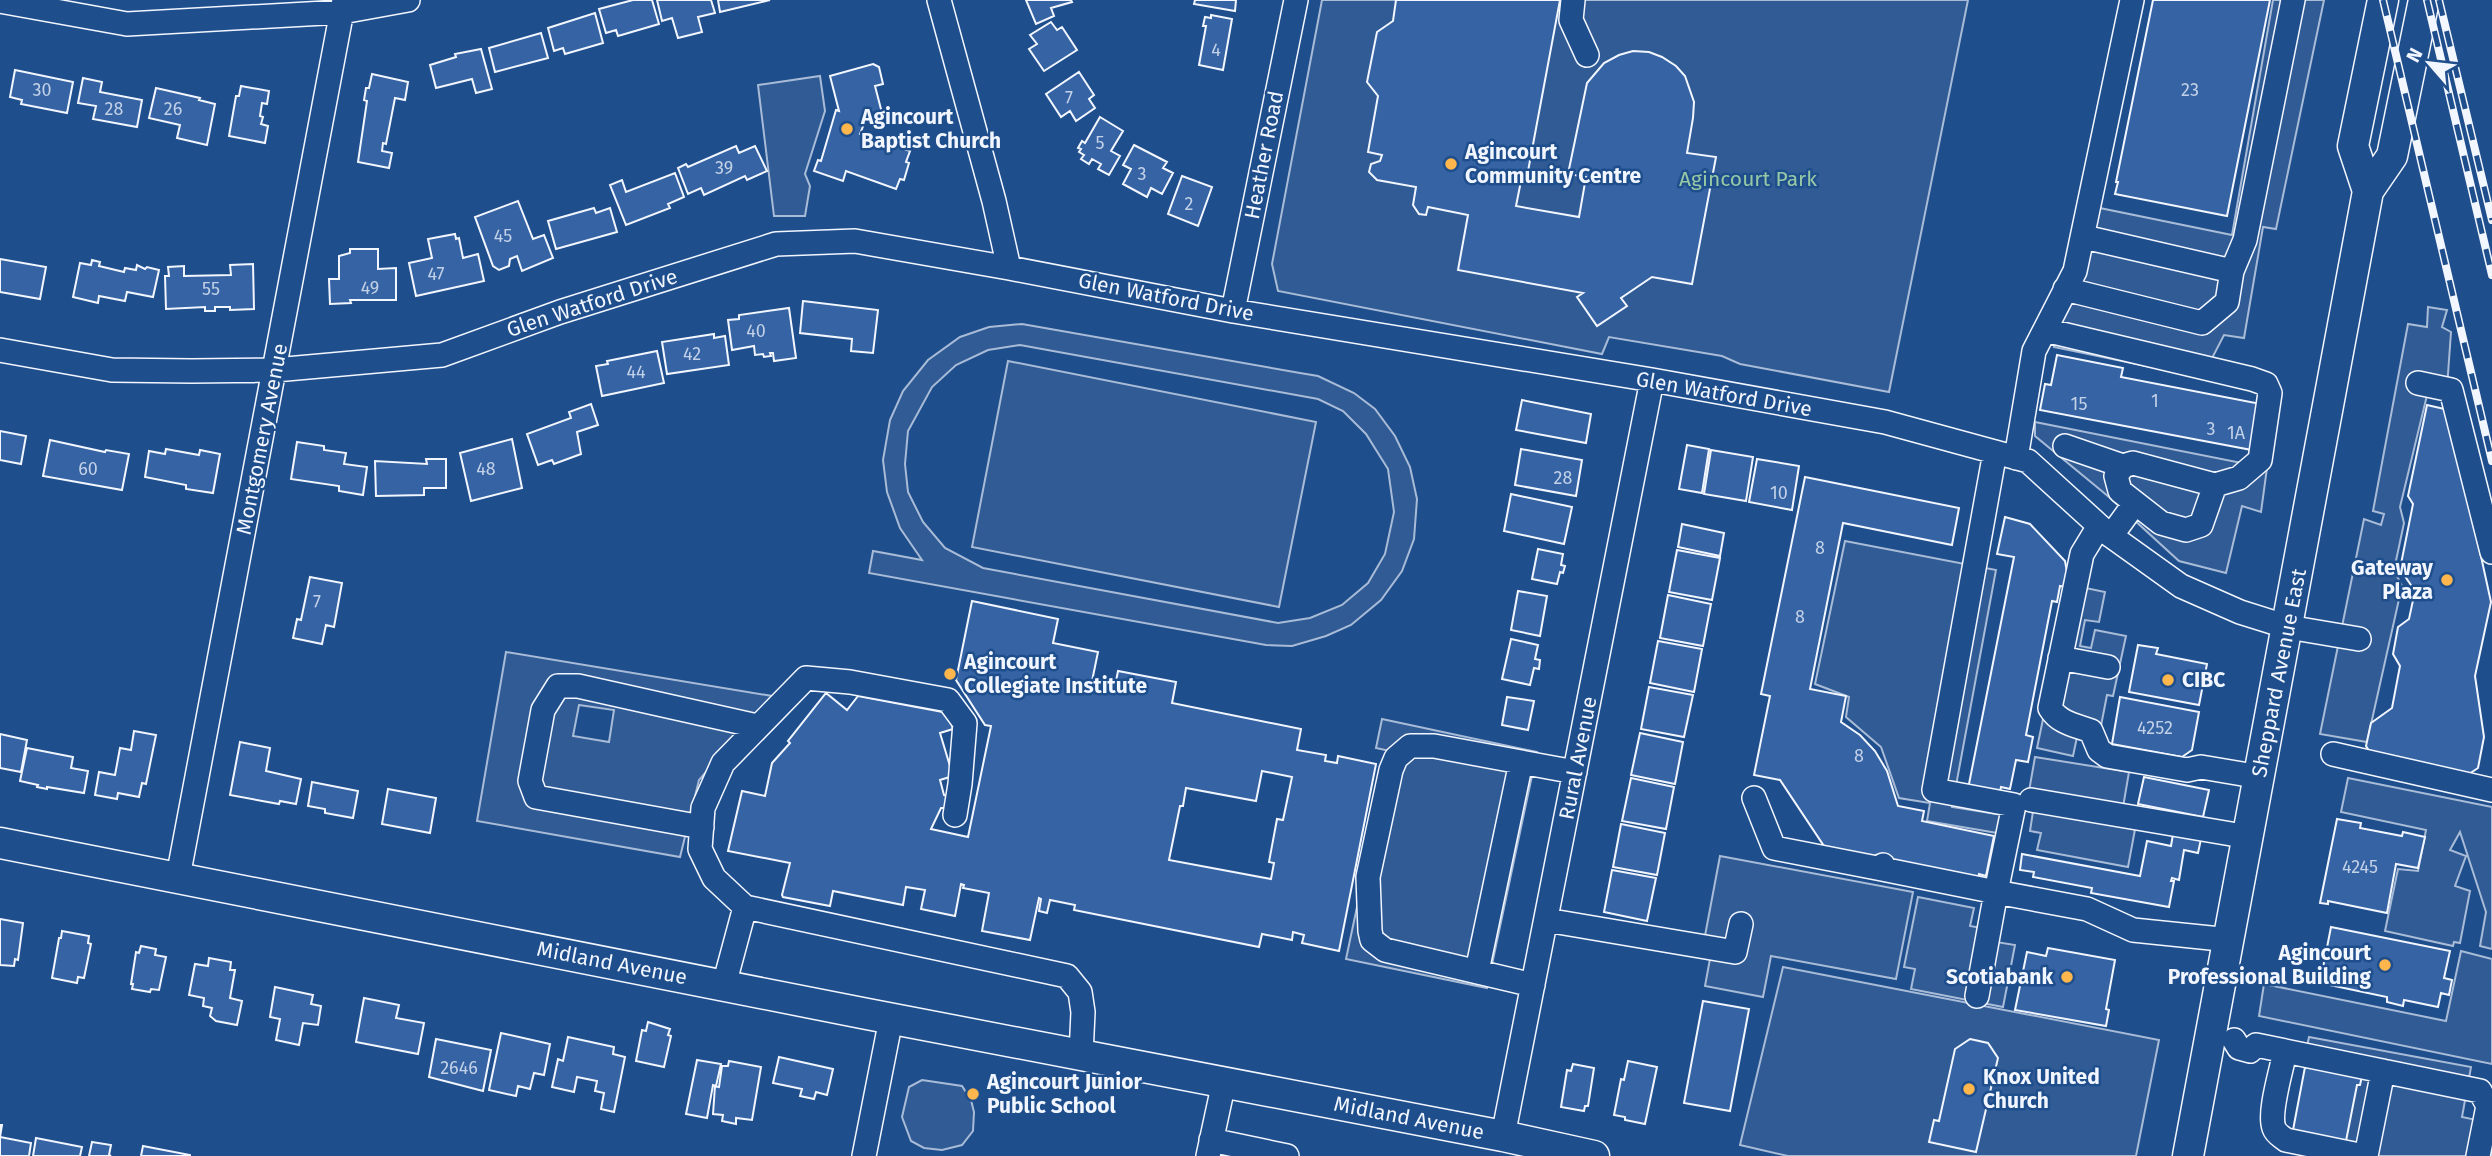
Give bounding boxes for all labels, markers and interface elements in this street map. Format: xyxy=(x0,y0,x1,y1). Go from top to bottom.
north arrow xyxy=(2394,28,2464,98)
house number: 4 xyxy=(1211,39,1221,61)
text: N xyxy=(2401,44,2428,66)
house number: 30 xyxy=(32,79,52,101)
house number: 23 xyxy=(2181,79,2199,101)
house number: 7 xyxy=(1065,87,1073,109)
street label: Heather Road xyxy=(1239,89,1289,221)
house number: 28 xyxy=(105,98,123,120)
house number: 26 xyxy=(164,98,182,120)
place label: Agincourt Baptist Church xyxy=(860,104,1001,154)
marker: Agincourt Baptist Church xyxy=(839,121,855,137)
house number: 5 xyxy=(1095,132,1105,154)
place label: Agincourt Community Centre xyxy=(1464,139,1642,189)
marker: Agincourt Community Centre xyxy=(1443,156,1459,172)
house number: 39 xyxy=(715,157,733,179)
house number: 3 xyxy=(1138,163,1146,185)
park label: Agincourt Park xyxy=(1679,166,1817,192)
house number: 2 xyxy=(1185,193,1194,215)
house number: 45 xyxy=(494,225,512,247)
house number: 47 xyxy=(427,263,445,285)
street label: Glen Watford Drive xyxy=(503,263,681,343)
street label: Glen Watford Drive xyxy=(1076,267,1256,327)
house number: 49 xyxy=(361,277,379,299)
house number: 55 xyxy=(202,278,220,300)
house number: 40 xyxy=(746,320,766,342)
street label: Montgomery Avenue xyxy=(231,341,293,537)
house number: 42 xyxy=(683,343,701,365)
house number: 44 xyxy=(626,361,646,383)
street label: Glen Watford Drive xyxy=(1634,366,1814,422)
house number: 1 xyxy=(2151,390,2159,412)
house number: 15 xyxy=(2071,393,2087,415)
house number: 3 xyxy=(2207,418,2215,440)
house number: 1A xyxy=(2227,422,2246,444)
house number: 60 xyxy=(78,458,98,480)
house number: 48 xyxy=(476,458,496,480)
house number: 28 xyxy=(1554,467,1572,489)
house number: 10 xyxy=(1770,482,1788,504)
house number: 8 xyxy=(1815,537,1825,559)
place label: Gateway Plaza xyxy=(2351,555,2433,605)
street label: Sheppard Avenue East xyxy=(2246,566,2312,779)
marker: Gateway Plaza xyxy=(2439,572,2455,588)
house number: 7 xyxy=(313,591,321,613)
house number: 8 xyxy=(1795,606,1805,628)
place label: Agincourt Collegiate Institute xyxy=(963,649,1147,699)
marker: Agincourt Collegiate Institute xyxy=(942,666,958,682)
place label: CIBC xyxy=(2182,667,2225,693)
marker: CIBC xyxy=(2160,672,2176,688)
street label: Rural Avenue xyxy=(1553,694,1603,822)
house number: 4252 xyxy=(2137,717,2173,739)
house number: 8 xyxy=(1854,745,1864,767)
house number: 4245 xyxy=(2342,856,2378,878)
street label: Midland Avenue xyxy=(535,936,689,990)
place label: Agincourt Professional Building xyxy=(2168,940,2372,990)
marker: Agincourt Professional Building xyxy=(2377,957,2393,973)
place label: Scotiabank xyxy=(1946,964,2053,990)
marker: Scotiabank xyxy=(2059,969,2075,985)
house number: 2646 xyxy=(440,1057,478,1079)
place label: Knox United Church xyxy=(1983,1064,2100,1114)
place label: Agincourt Junior Public School xyxy=(986,1069,1142,1119)
marker: Knox United Church xyxy=(1961,1081,1977,1097)
marker: Agincourt Junior Public School xyxy=(965,1086,981,1102)
street label: Midland Avenue xyxy=(1332,1091,1486,1145)

